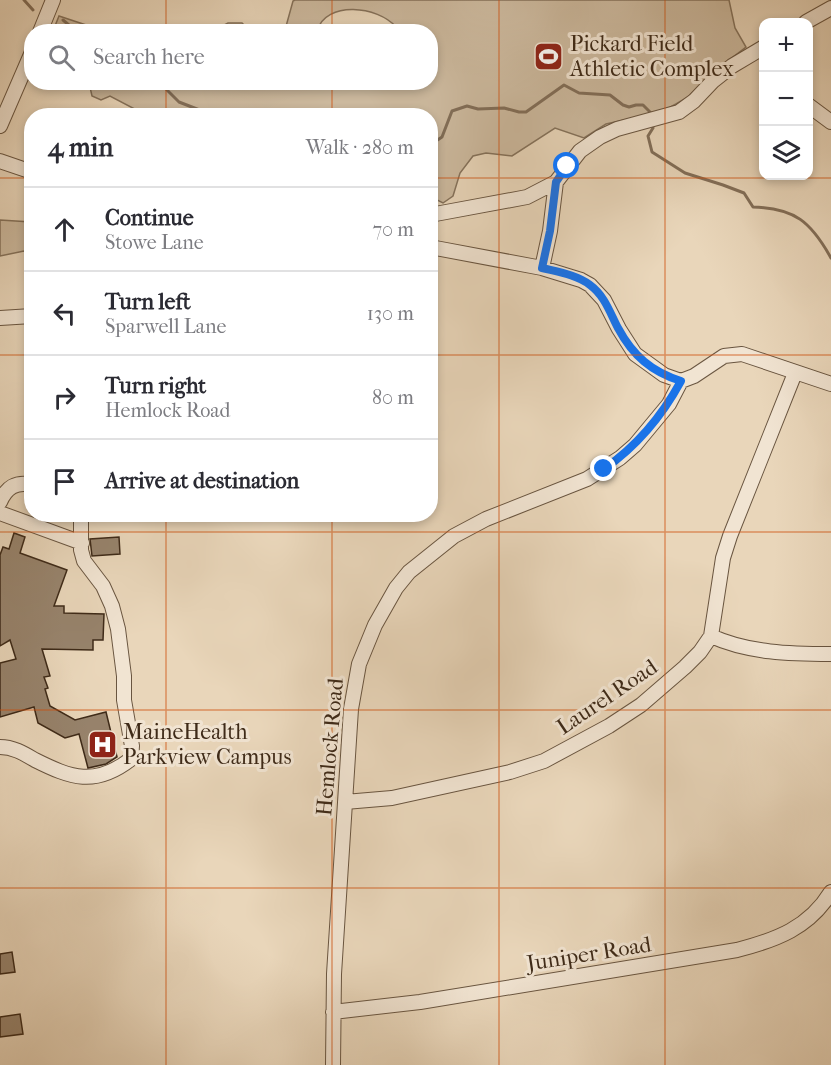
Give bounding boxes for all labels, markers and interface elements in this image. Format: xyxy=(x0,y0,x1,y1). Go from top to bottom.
map controls xyxy=(759,18,813,180)
button: + xyxy=(759,18,813,72)
search box xyxy=(24,24,438,90)
place label: Pickard Field Athletic Complex xyxy=(569,31,734,82)
icon: search xyxy=(45,41,78,74)
sports icon: Pickard Field Athletic Complex xyxy=(533,41,565,73)
text: Search here xyxy=(93,44,205,70)
button: − xyxy=(759,72,813,126)
button: layers xyxy=(759,126,813,180)
text: 4 min xyxy=(48,132,113,163)
text: Walk · 280 m xyxy=(306,136,414,159)
route start xyxy=(553,152,579,178)
text: Continue xyxy=(105,205,194,231)
icon: ahead xyxy=(48,213,81,246)
text: 70 m xyxy=(372,218,414,241)
text: Stowe Lane xyxy=(105,231,204,254)
text: Turn left xyxy=(105,289,191,315)
icon: left xyxy=(48,297,81,330)
text: 130 m xyxy=(367,302,414,325)
text: Sparwell Lane xyxy=(105,315,227,338)
text: Turn right xyxy=(105,373,206,399)
icon: right xyxy=(48,381,81,414)
text: 80 m xyxy=(372,386,414,409)
text: Hemlock Road xyxy=(105,399,231,422)
route end xyxy=(590,455,616,481)
icon: arrive xyxy=(48,465,81,498)
text: Arrive at destination xyxy=(105,468,299,494)
street label: Laurel Road xyxy=(552,653,663,740)
street label: Hemlock Road xyxy=(311,676,349,817)
place label: MaineHealth Parkview Campus xyxy=(123,719,292,770)
hospital icon: MaineHealth Parkview Campus xyxy=(86,729,118,761)
street label: Juniper Road xyxy=(523,931,654,977)

